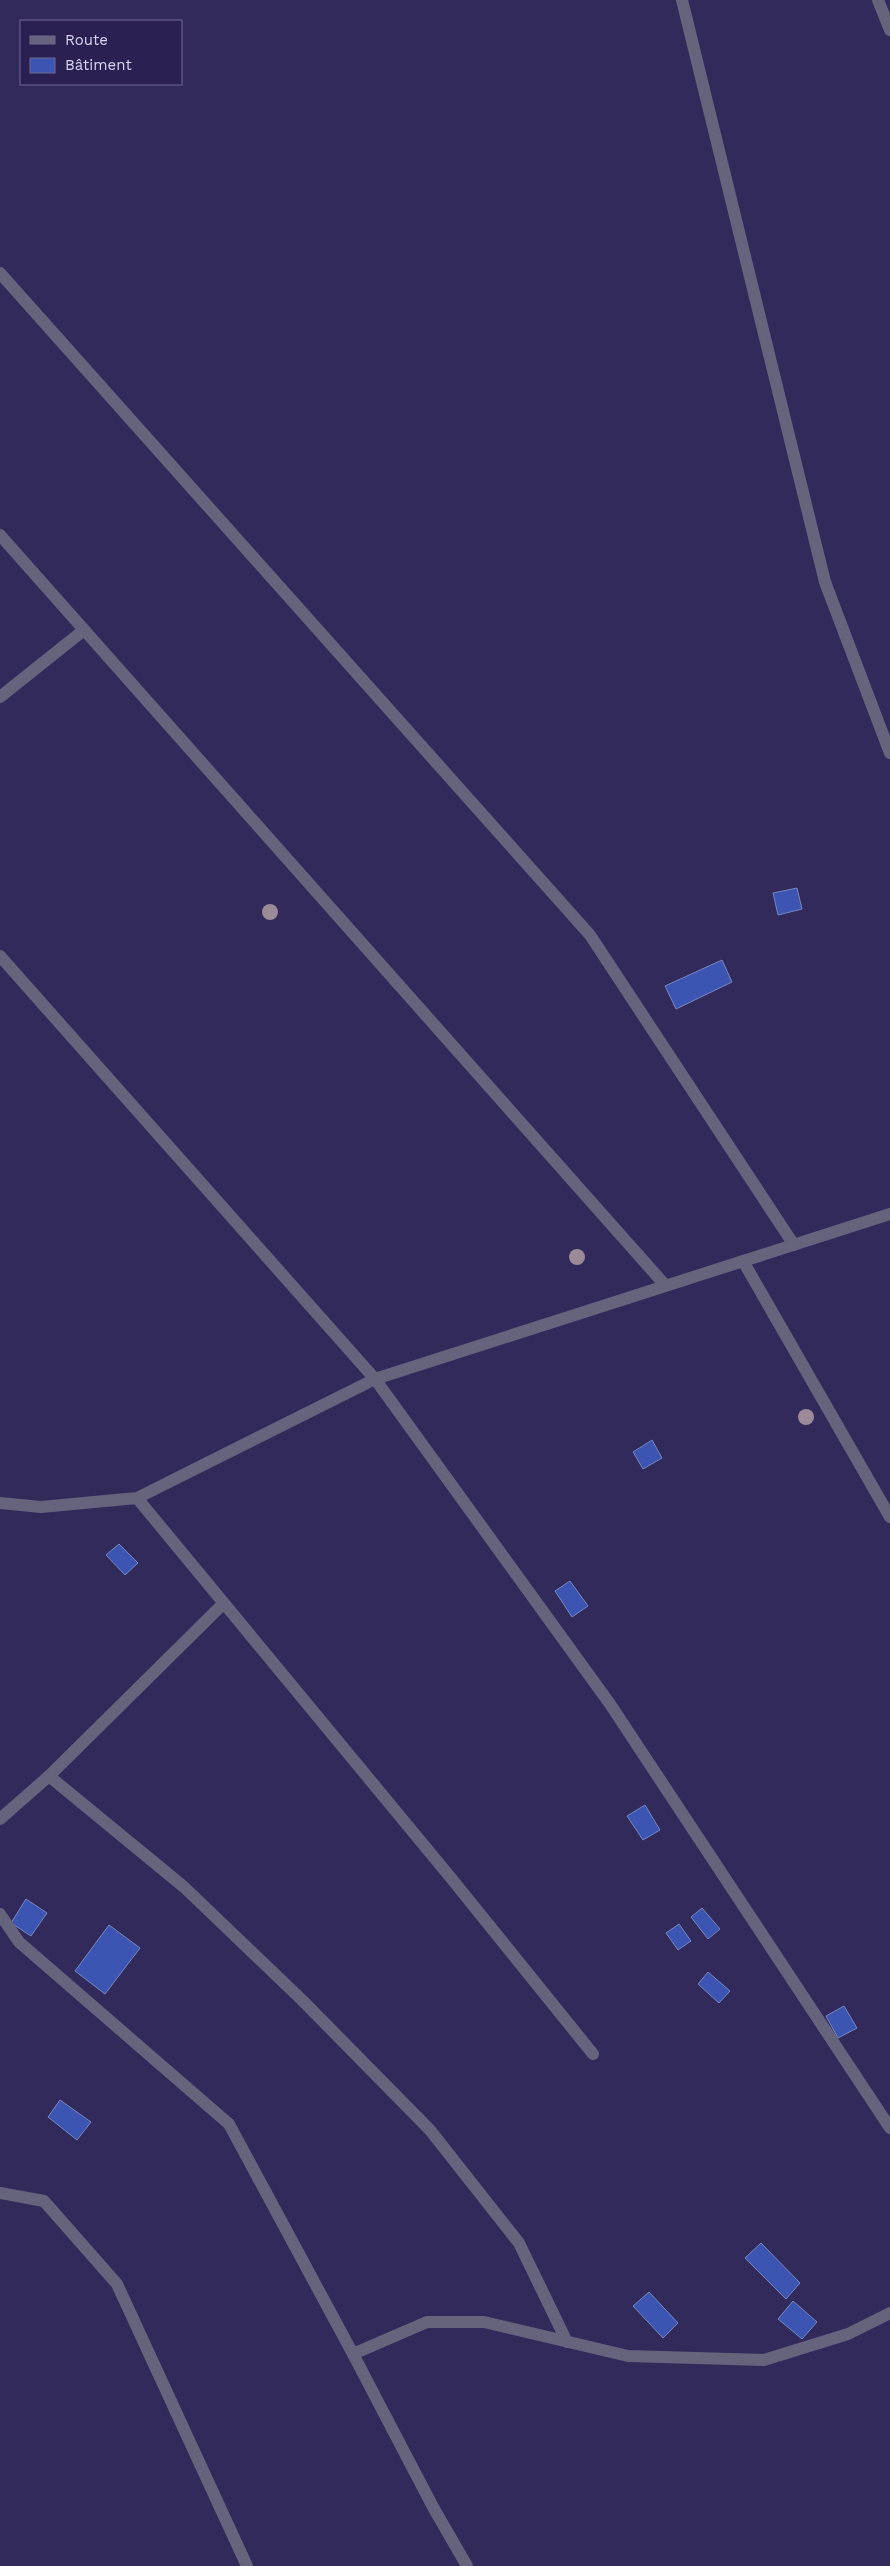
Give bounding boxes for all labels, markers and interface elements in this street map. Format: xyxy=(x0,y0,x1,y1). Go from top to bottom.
legend xyxy=(20,20,182,85)
text: Route xyxy=(65,31,108,49)
text: Bâtiment xyxy=(65,56,132,74)

